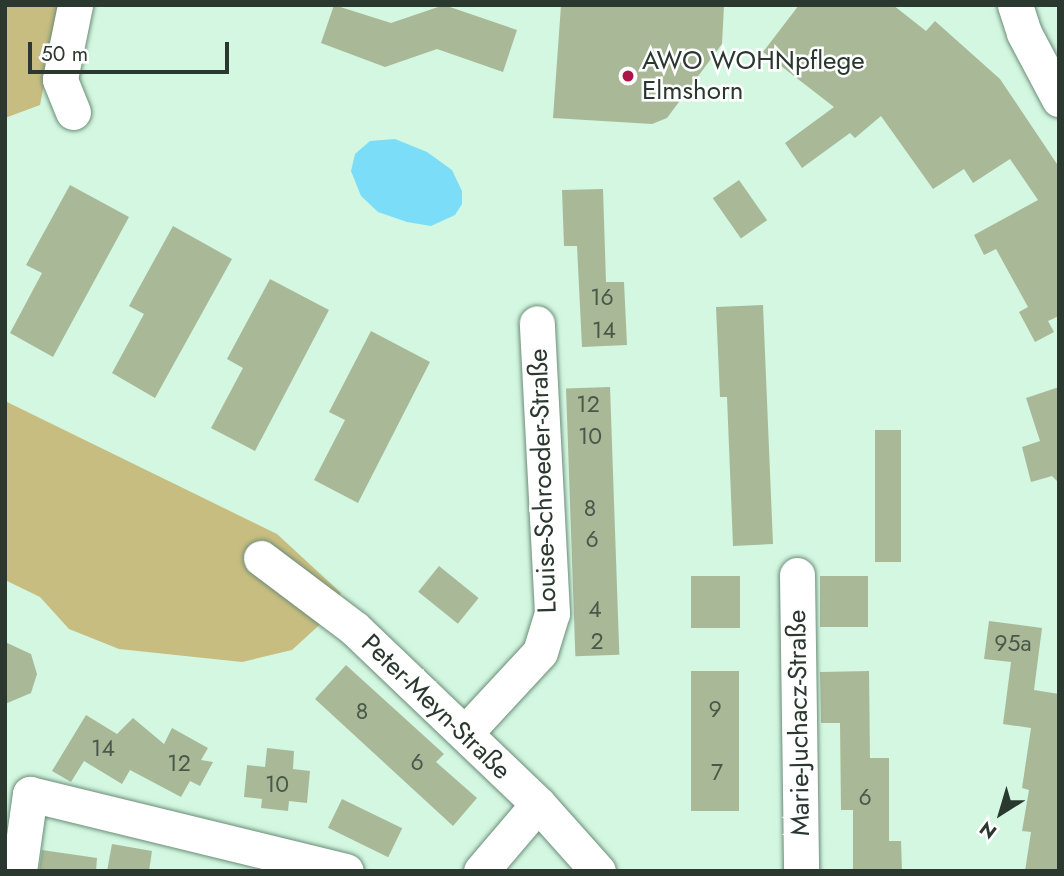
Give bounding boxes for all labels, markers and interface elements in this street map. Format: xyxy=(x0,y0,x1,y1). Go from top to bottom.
scale bar xyxy=(32,28,233,72)
text: 50 m xyxy=(41,39,88,69)
place label: AWO WOHNpflege Elmshorn xyxy=(642,45,865,106)
marker: AWO WOHNpflege Elmshorn xyxy=(620,68,636,84)
house number: 16 xyxy=(590,283,614,311)
house number: 14 xyxy=(592,316,616,344)
street label: Louise-Schroeder-Straße xyxy=(523,348,563,614)
house number: 12 xyxy=(576,390,600,418)
house number: 10 xyxy=(578,422,602,450)
house number: 8 xyxy=(584,494,596,522)
house number: 6 xyxy=(585,525,599,553)
house number: 4 xyxy=(588,595,602,623)
street label: Marie-Juchacz-Straße xyxy=(781,610,817,836)
house number: 2 xyxy=(590,627,604,655)
street label: Peter-Meyn-Straße xyxy=(355,628,517,786)
house number: 95a xyxy=(994,629,1032,657)
house number: 9 xyxy=(708,695,722,723)
house number: 8 xyxy=(356,697,368,725)
house number: 14 xyxy=(91,734,115,762)
house number: 6 xyxy=(410,748,424,776)
house number: 12 xyxy=(167,749,191,777)
house number: 7 xyxy=(711,758,723,786)
house number: 10 xyxy=(265,770,289,798)
north arrow xyxy=(966,778,1036,848)
house number: 6 xyxy=(858,783,872,811)
text: N xyxy=(974,815,1002,845)

